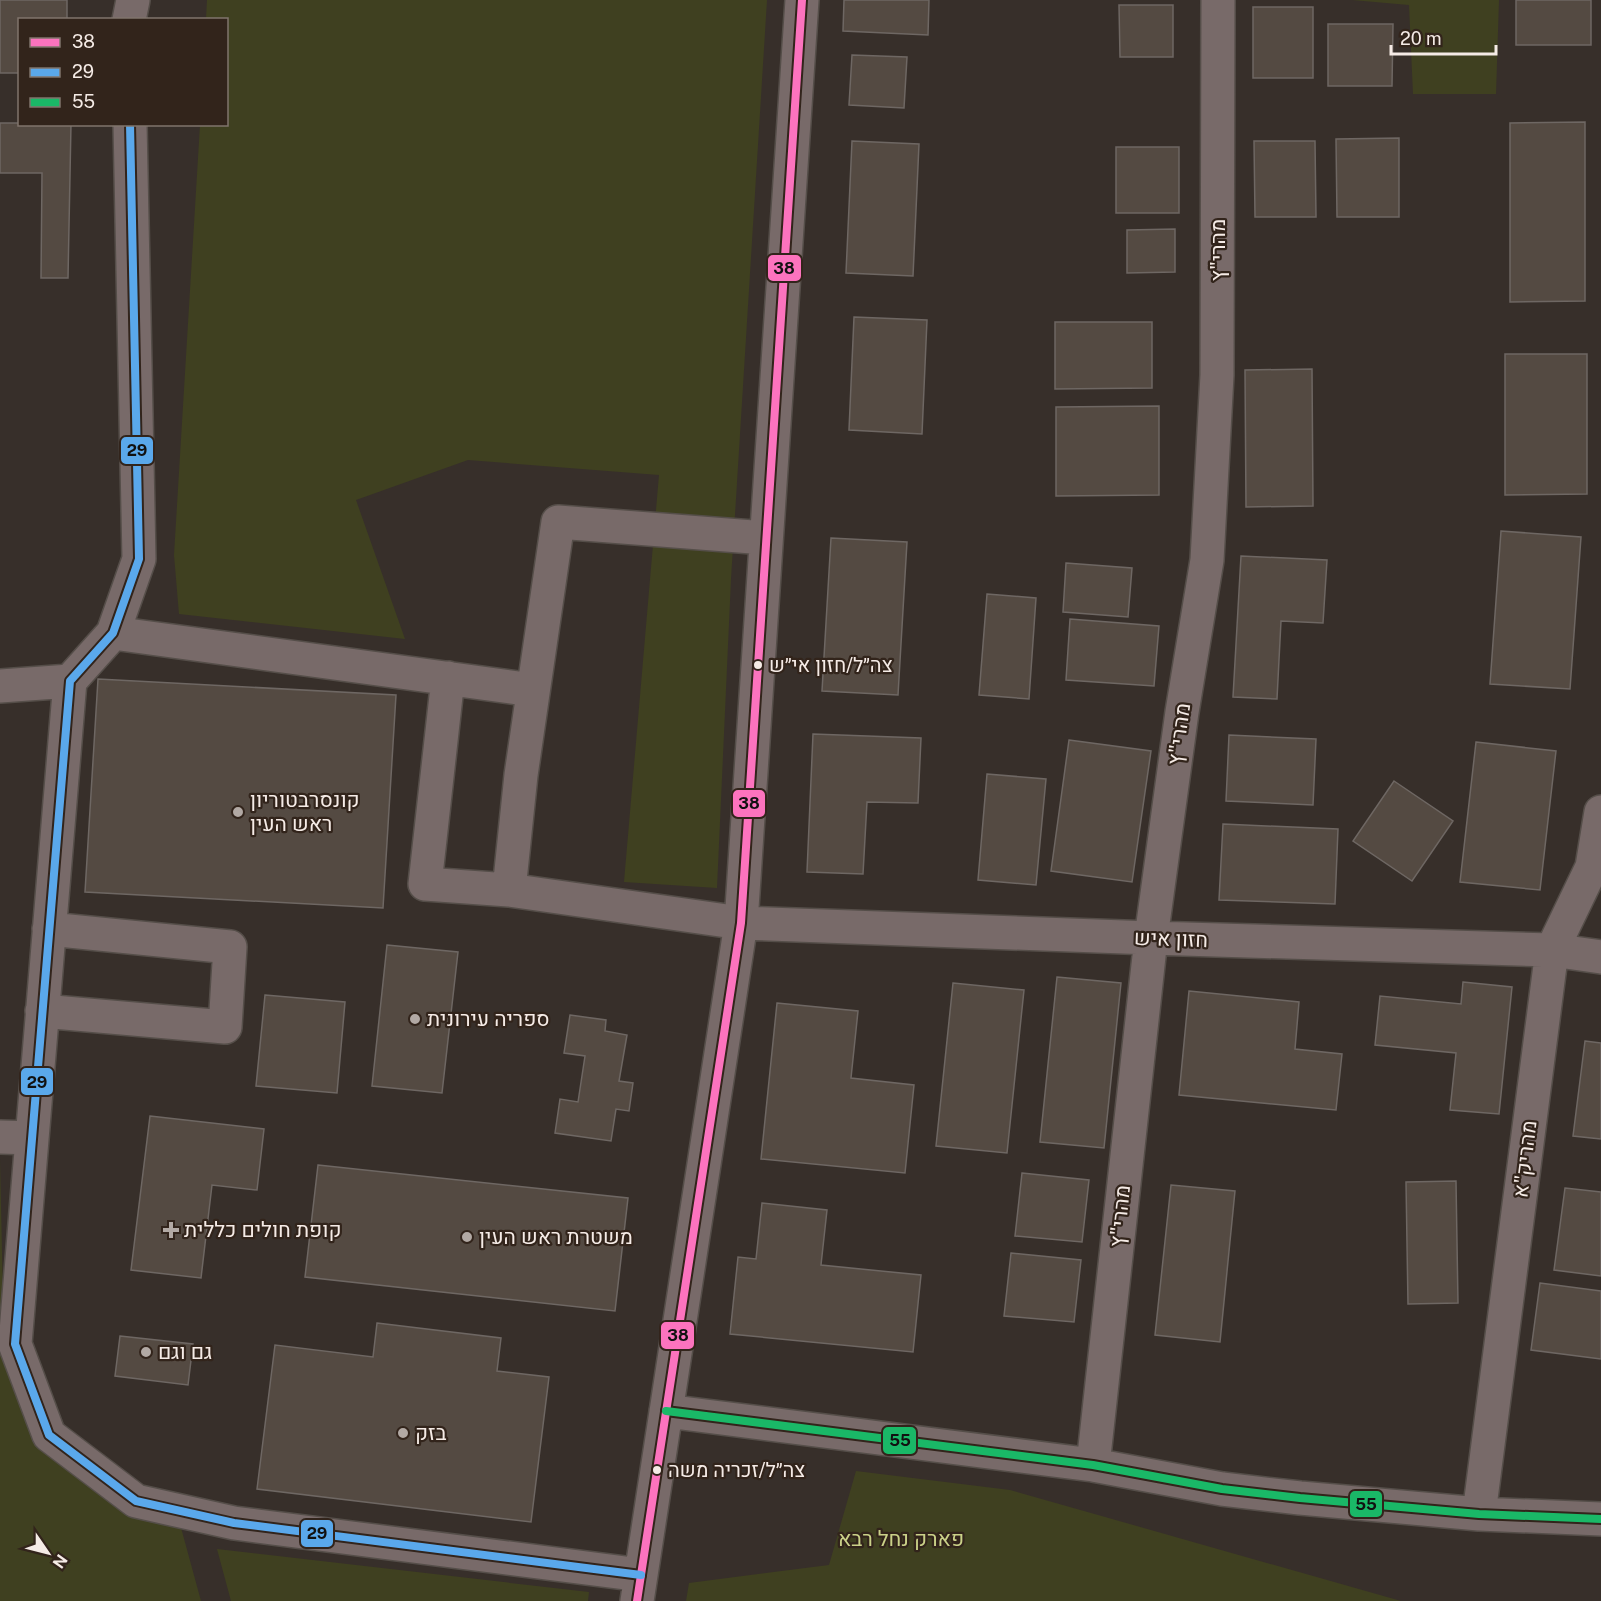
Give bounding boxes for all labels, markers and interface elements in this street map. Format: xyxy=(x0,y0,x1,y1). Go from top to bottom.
legend xyxy=(18,18,228,126)
scale bar xyxy=(1391,18,1496,56)
text: 20 m xyxy=(1400,28,1442,49)
text: 38 xyxy=(72,31,95,52)
text: 29 xyxy=(72,61,94,82)
text: 55 xyxy=(72,91,95,112)
street label: מהרי"ץ xyxy=(1205,219,1230,281)
line badge: 38 xyxy=(767,254,802,282)
text: 38 xyxy=(773,259,795,278)
line badge: 29 xyxy=(120,436,154,465)
text: 29 xyxy=(127,441,147,460)
place label: צה״ל/חזון אי״ש xyxy=(769,653,893,677)
marker: צה״ל/חזון אי״ש xyxy=(752,659,764,671)
street label: מהרי"ץ xyxy=(1162,701,1195,767)
place label: קונסרבטוריון ראש העין xyxy=(250,787,360,836)
line badge: 38 xyxy=(732,789,766,818)
text: 38 xyxy=(738,794,760,813)
marker: קונסרבטוריון ראש העין xyxy=(231,805,245,819)
street label: חזון איש xyxy=(1134,925,1208,952)
place label: ספריה עירונית xyxy=(427,1006,550,1031)
marker: ספריה עירונית xyxy=(408,1012,422,1026)
line badge: 29 xyxy=(20,1067,54,1096)
text: 29 xyxy=(27,1073,47,1092)
street label: מהריק"א xyxy=(1507,1119,1542,1199)
street label: מהרי"ץ xyxy=(1104,1184,1135,1248)
place label: קופת חולים כללית xyxy=(184,1217,341,1242)
marker: קופת חולים כללית xyxy=(162,1221,180,1239)
place label: משטרת ראש העין xyxy=(479,1224,633,1249)
marker: משטרת ראש העין xyxy=(460,1230,474,1244)
line badge: 38 xyxy=(660,1321,695,1350)
text: 38 xyxy=(667,1326,689,1345)
place label: גם וגם xyxy=(158,1339,212,1364)
marker: גם וגם xyxy=(139,1345,153,1359)
place label: בזק xyxy=(415,1420,447,1445)
marker: בזק xyxy=(396,1426,410,1440)
line badge: 55 xyxy=(882,1426,917,1455)
text: 55 xyxy=(889,1431,911,1450)
place label: צה״ל/זכריה משה xyxy=(668,1458,805,1482)
marker: צה״ל/זכריה משה xyxy=(651,1464,663,1476)
line badge: 55 xyxy=(1349,1490,1383,1518)
text: 55 xyxy=(1355,1495,1377,1514)
line badge: 29 xyxy=(300,1519,334,1548)
north arrow xyxy=(18,1523,78,1583)
text: 29 xyxy=(307,1524,327,1543)
park label: פארק נחל רבא xyxy=(838,1526,964,1551)
text: N xyxy=(49,1551,71,1572)

